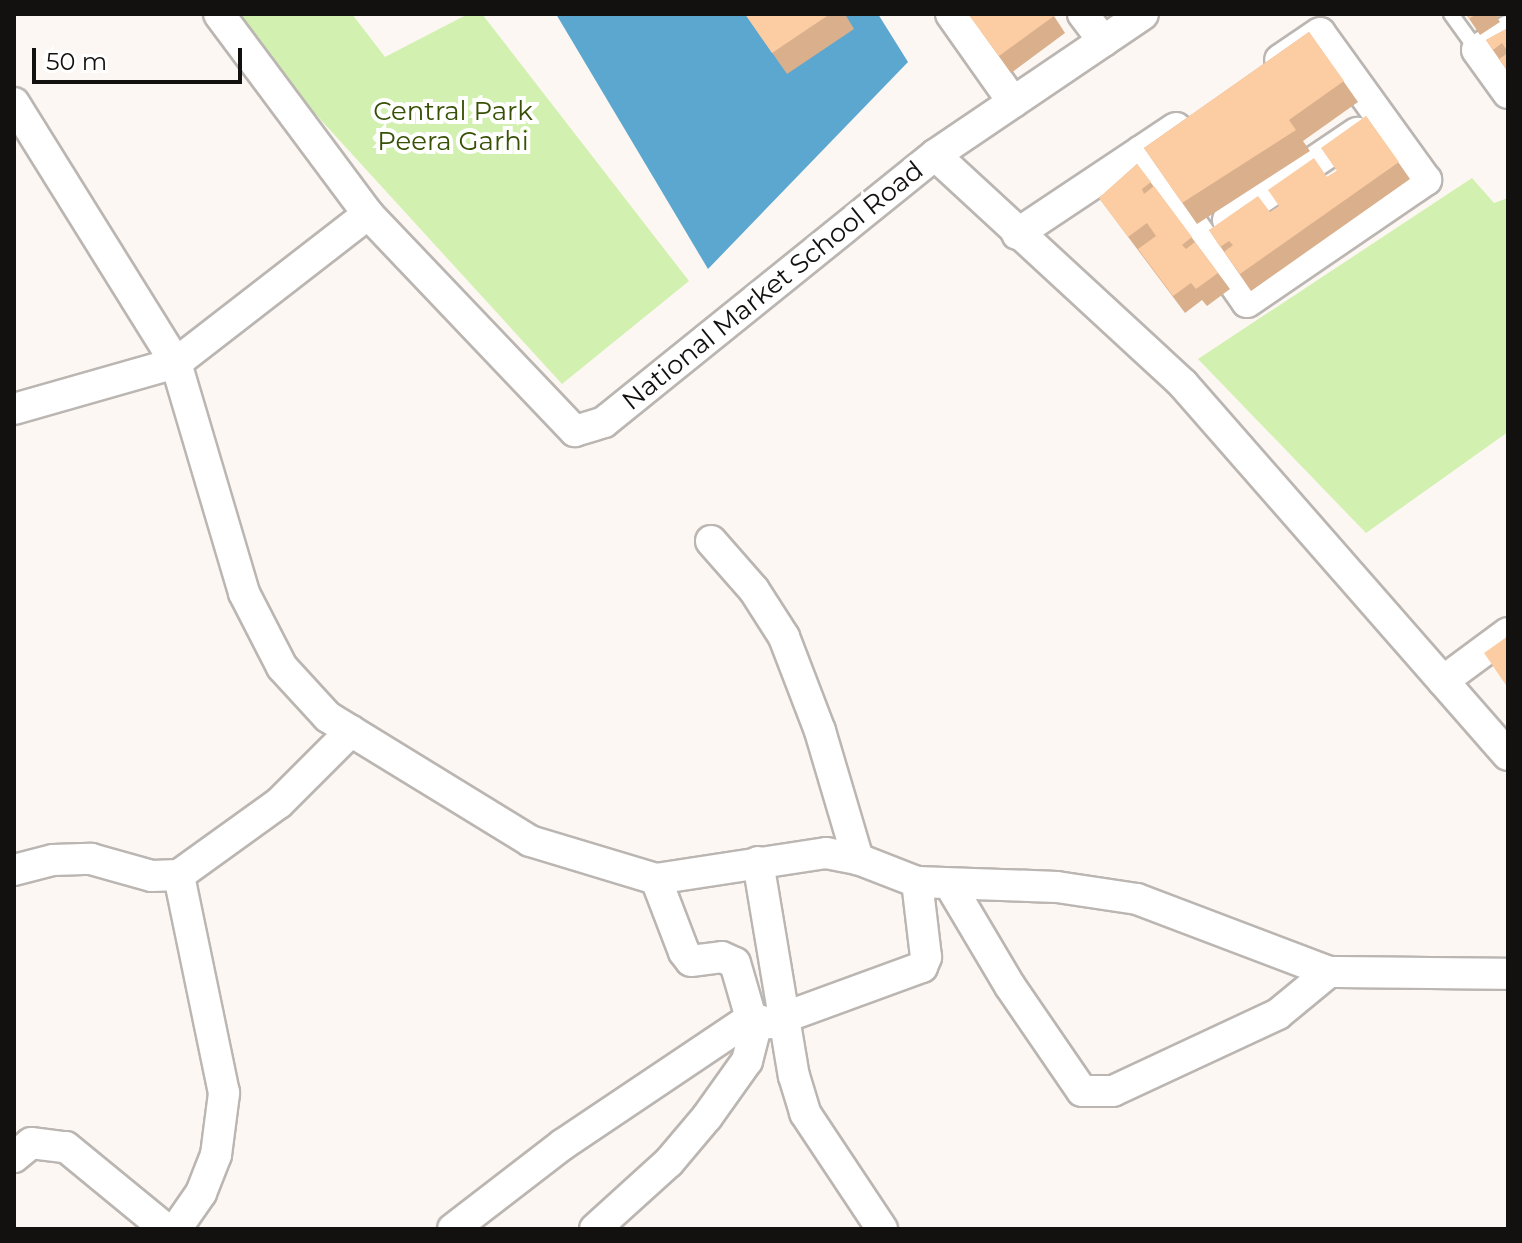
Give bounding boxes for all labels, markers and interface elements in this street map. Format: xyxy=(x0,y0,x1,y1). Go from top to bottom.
scale bar xyxy=(36,32,246,82)
text: 50 m xyxy=(46,47,107,76)
park label: Central Park Peera Garhi xyxy=(373,96,533,158)
street label: National Market School Road xyxy=(616,155,930,417)

